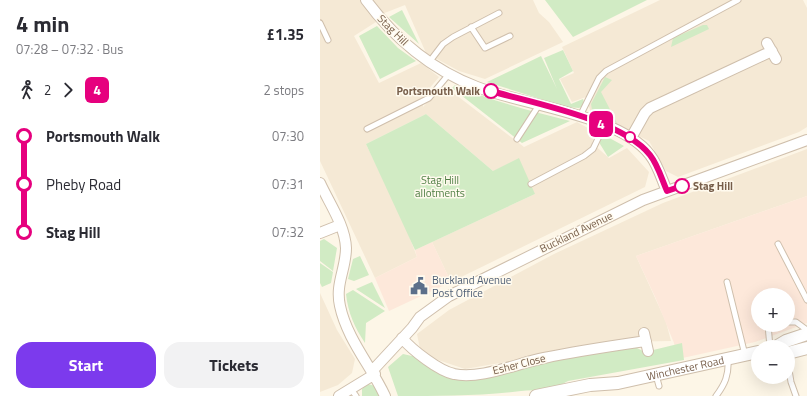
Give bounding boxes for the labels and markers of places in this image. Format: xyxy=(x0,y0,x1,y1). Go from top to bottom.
place label: Portsmouth Walk xyxy=(396,83,480,99)
marker: Portsmouth Walk xyxy=(483,83,499,99)
unlabelled marker xyxy=(624,131,636,143)
marker: Stag Hill xyxy=(674,178,690,194)
place label: Stag Hill xyxy=(693,178,733,194)
place label: Buckland Avenue Post Office xyxy=(432,272,512,301)
public building icon: Buckland Avenue Post Office xyxy=(409,276,429,296)

